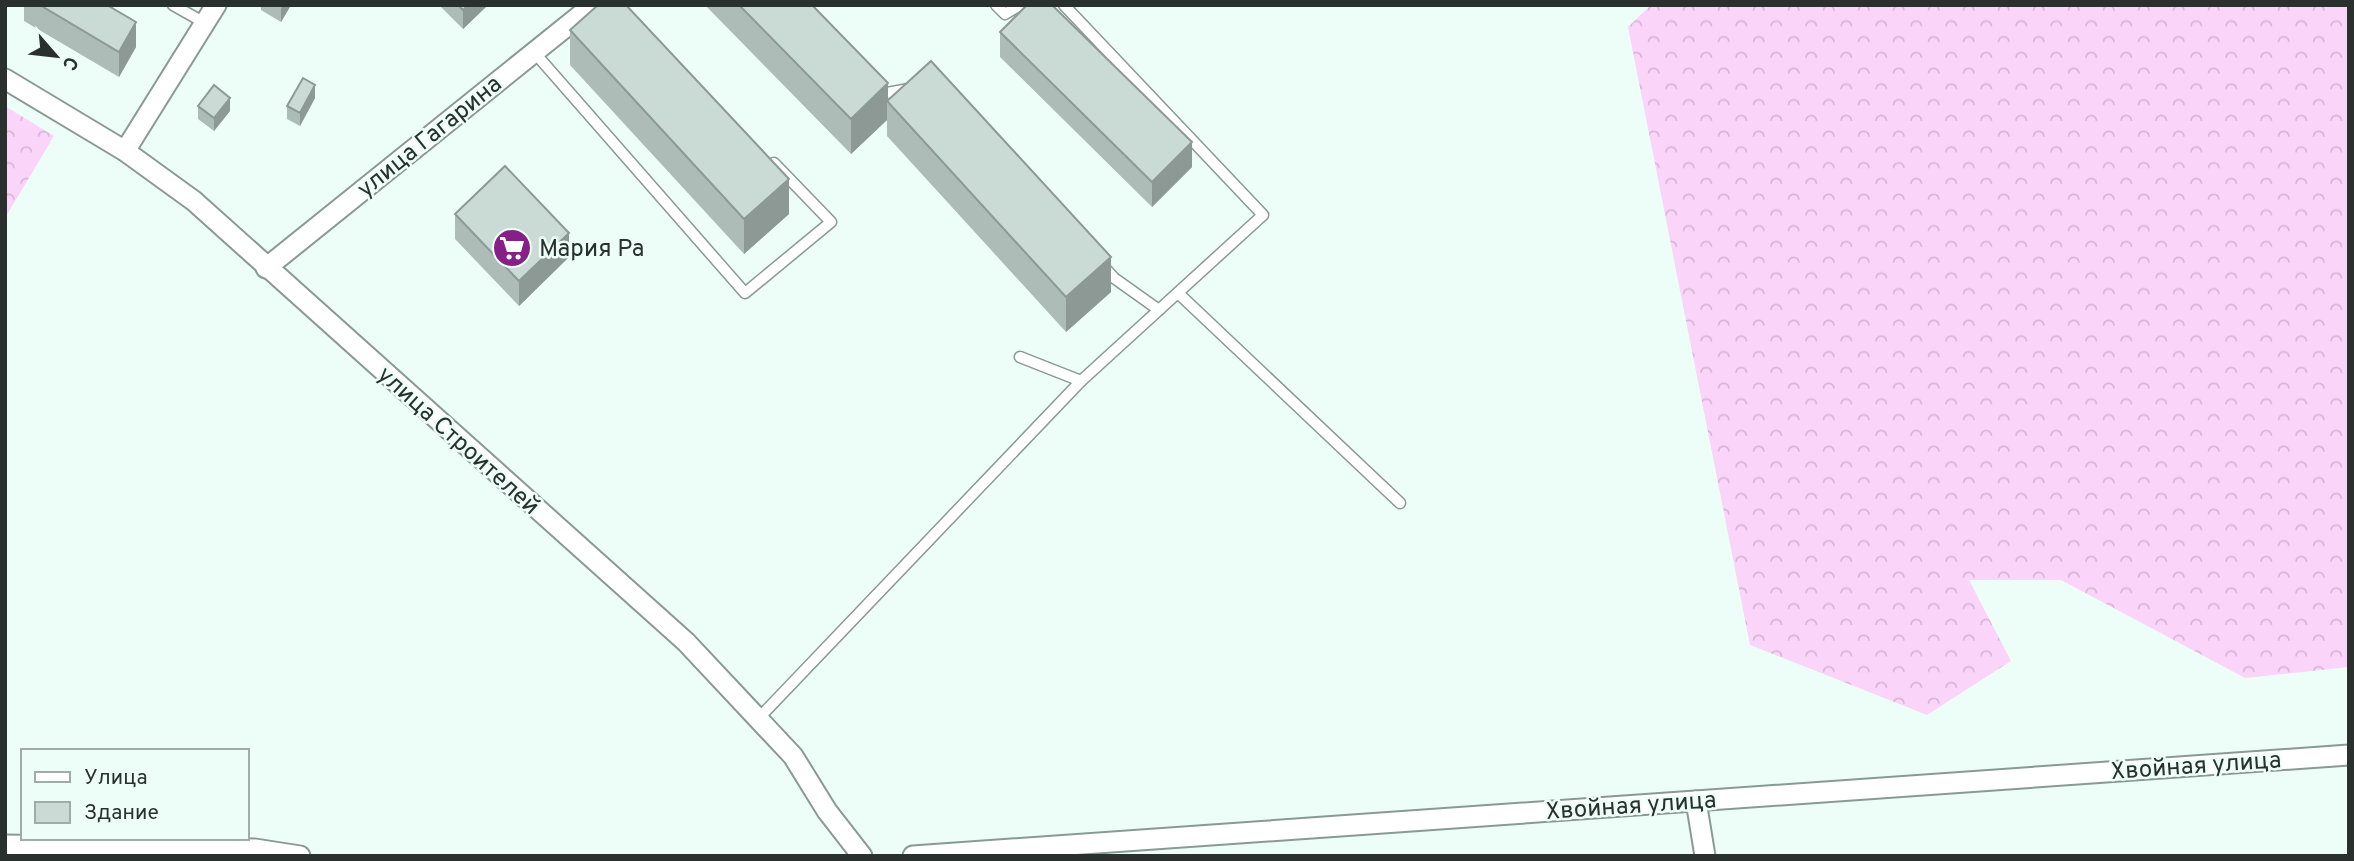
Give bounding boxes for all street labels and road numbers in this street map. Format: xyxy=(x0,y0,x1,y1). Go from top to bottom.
street label: улица Гагарина xyxy=(352,70,509,205)
street label: улица Строителей xyxy=(370,361,545,522)
street label: Хвойная улица xyxy=(2110,746,2282,788)
street label: Хвойная улица xyxy=(1545,786,1717,828)

